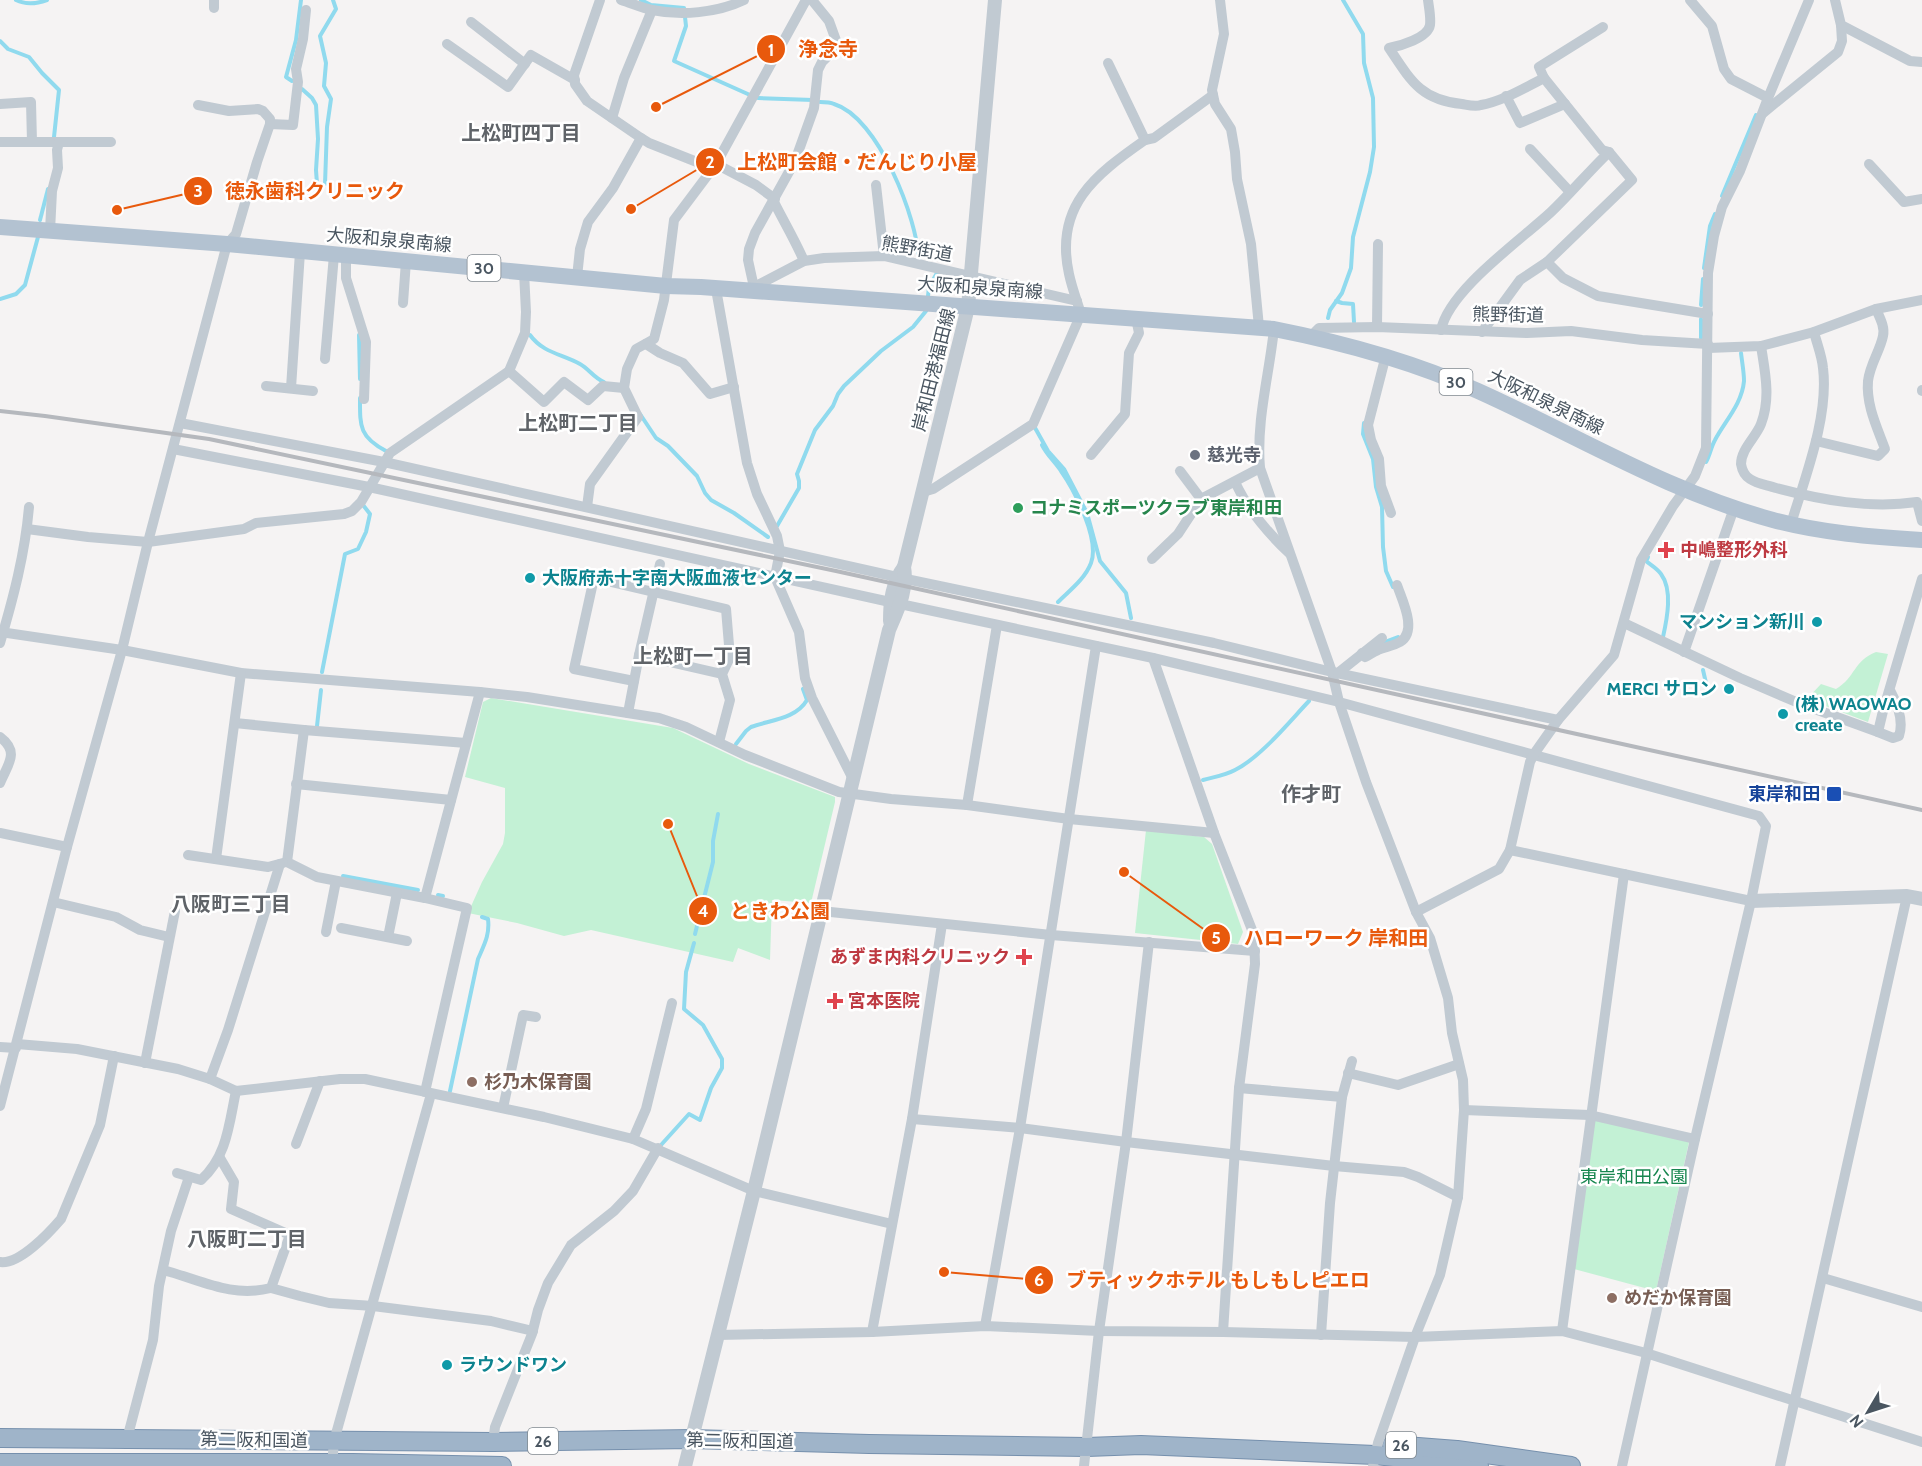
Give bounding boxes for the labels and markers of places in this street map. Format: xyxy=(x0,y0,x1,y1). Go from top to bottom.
callout: 浄念寺 xyxy=(756,30,870,68)
callout: 上松町会館・だんじり小屋 xyxy=(695,143,989,181)
callout: 徳永歯科クリニック xyxy=(183,172,417,210)
place label: 慈光寺 xyxy=(1207,444,1261,466)
marker: 慈光寺 xyxy=(1188,448,1202,462)
place label: コナミスポーツクラブ東岸和田 xyxy=(1030,497,1282,519)
marker: コナミスポーツクラブ東岸和田 xyxy=(1011,501,1025,515)
place label: 中嶋整形外科 xyxy=(1680,539,1788,561)
marker: 中嶋整形外科 xyxy=(1657,541,1675,559)
place label: 大阪府赤十字南大阪血液センター xyxy=(542,567,812,589)
marker: 大阪府赤十字南大阪血液センター xyxy=(523,571,537,585)
place label: マンション新川 xyxy=(1679,611,1805,633)
marker: マンション新川 xyxy=(1810,615,1824,629)
place label: MERCI サロン xyxy=(1607,678,1717,700)
marker: MERCI サロン xyxy=(1722,682,1736,696)
place label: (株) WAOWAO create xyxy=(1795,693,1912,736)
marker: (株) WAOWAO create xyxy=(1776,707,1790,721)
place label: 東岸和田 xyxy=(1748,783,1820,805)
marker: 東岸和田 xyxy=(1825,785,1843,803)
callout: ときわ公園 xyxy=(688,892,842,930)
callout: ハローワーク 岸和田 xyxy=(1201,919,1440,957)
place label: あずま内科クリニック xyxy=(830,946,1010,968)
marker: あずま内科クリニック xyxy=(1015,948,1033,966)
place label: 宮本医院 xyxy=(848,990,920,1012)
marker: 宮本医院 xyxy=(826,992,844,1010)
place label: 杉乃木保育園 xyxy=(484,1071,592,1093)
marker: 杉乃木保育園 xyxy=(465,1075,479,1089)
callout: ブティックホテル もしもしピエロ xyxy=(1024,1261,1382,1299)
place label: めだか保育園 xyxy=(1624,1287,1732,1309)
marker: めだか保育園 xyxy=(1605,1291,1619,1305)
place label: ラウンドワン xyxy=(459,1354,567,1376)
marker: ラウンドワン xyxy=(440,1358,454,1372)

